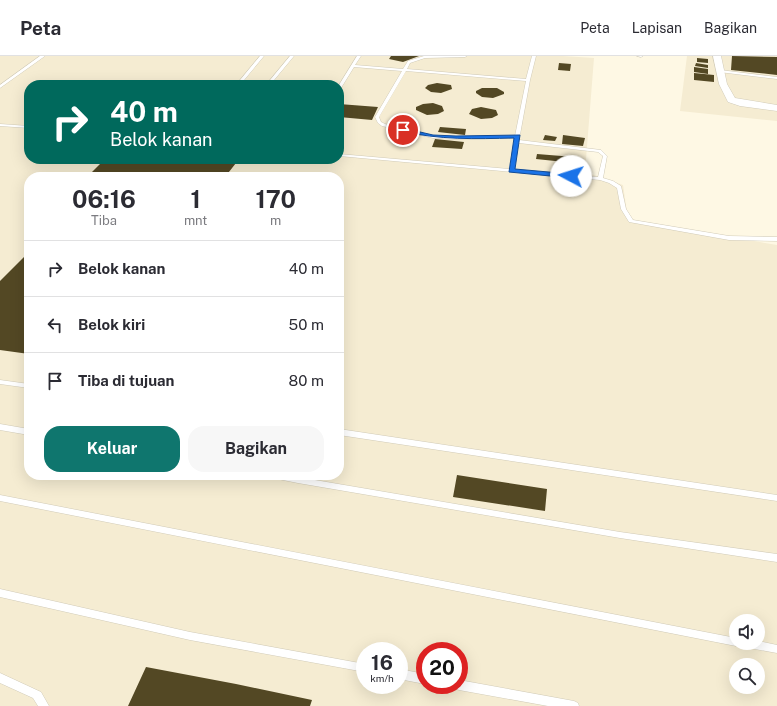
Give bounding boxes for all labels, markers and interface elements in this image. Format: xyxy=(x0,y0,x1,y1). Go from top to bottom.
text: Peta xyxy=(20,17,61,39)
text: Peta xyxy=(580,20,610,36)
text: Lapisan xyxy=(632,20,682,36)
text: Bagikan xyxy=(704,20,757,36)
text: 40 m xyxy=(110,95,178,128)
icon: right xyxy=(44,96,96,148)
pin xyxy=(386,113,420,147)
icon: arrive xyxy=(392,119,414,141)
text: Belok kanan xyxy=(110,129,213,150)
position arrow xyxy=(550,155,592,197)
text: 06:16 xyxy=(72,185,136,213)
text: 1 xyxy=(191,185,201,213)
text: 170 xyxy=(255,185,296,213)
text: Tiba xyxy=(91,213,117,228)
text: mnt xyxy=(184,213,207,228)
text: m xyxy=(270,213,281,228)
icon: right xyxy=(44,258,66,280)
text: Belok kanan xyxy=(78,260,165,277)
text: 40 m xyxy=(289,260,324,277)
icon: left xyxy=(44,314,66,336)
text: Belok kiri xyxy=(78,316,145,333)
text: 50 m xyxy=(289,316,324,333)
icon: arrive xyxy=(44,370,66,392)
text: Tiba di tujuan xyxy=(78,372,174,389)
text: 80 m xyxy=(289,372,324,389)
button: Keluar xyxy=(44,426,180,472)
button: Bagikan xyxy=(188,426,324,472)
map controls xyxy=(729,614,765,694)
button: sound xyxy=(729,614,765,650)
speed limit sign: 20 xyxy=(416,642,468,694)
text: 16 xyxy=(371,651,393,675)
button: search xyxy=(729,658,765,694)
text: km/h xyxy=(370,672,394,684)

